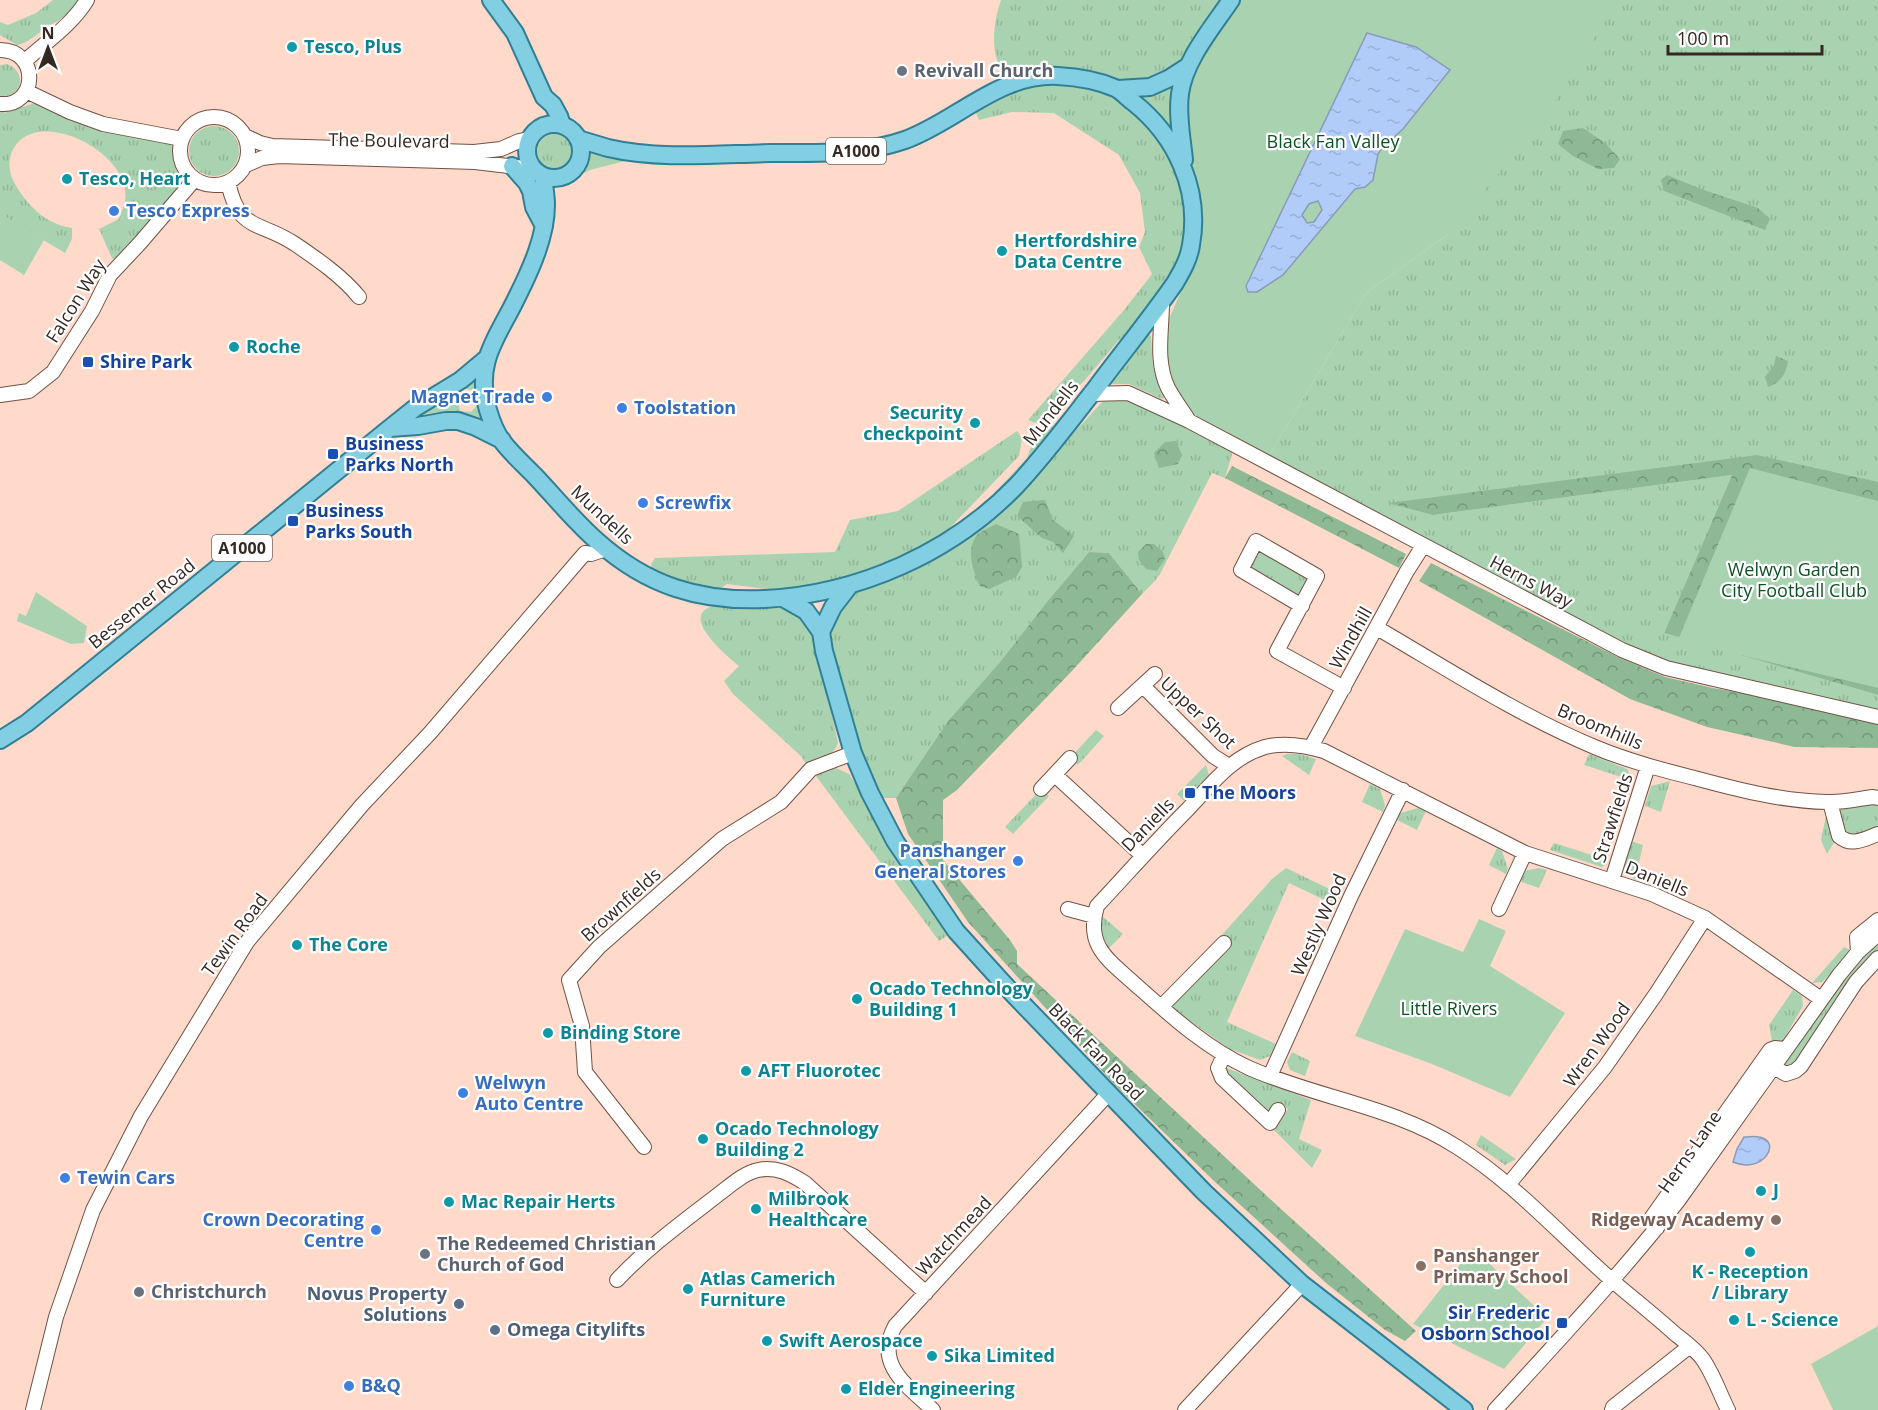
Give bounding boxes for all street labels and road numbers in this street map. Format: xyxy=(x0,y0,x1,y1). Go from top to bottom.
street label: The Boulevard xyxy=(328,127,450,153)
road number: A1000 xyxy=(826,138,886,164)
street label: Falcon Way xyxy=(40,253,111,347)
street label: Mundells xyxy=(1017,375,1083,450)
street label: Mundells xyxy=(566,479,639,549)
road number: A1000 xyxy=(212,535,272,561)
street label: Herns Way xyxy=(1486,549,1578,613)
street label: Bessemer Road xyxy=(83,553,200,654)
street label: Windhill xyxy=(1323,602,1377,673)
street label: Upper Shot xyxy=(1156,671,1242,754)
street label: Broomhills xyxy=(1554,697,1647,755)
street label: Strawfields xyxy=(1586,770,1638,865)
street label: Daniells xyxy=(1116,792,1179,857)
street label: Daniells xyxy=(1622,855,1693,902)
street label: Brownfields xyxy=(575,862,665,947)
street label: Westly Wood xyxy=(1285,870,1351,979)
street label: Tewin Road xyxy=(196,888,272,981)
street label: Black Fan Road xyxy=(1044,997,1149,1105)
street label: Wren Wood xyxy=(1557,997,1635,1092)
street label: Herns Lane xyxy=(1652,1105,1726,1197)
street label: Watchmead xyxy=(910,1190,996,1280)

